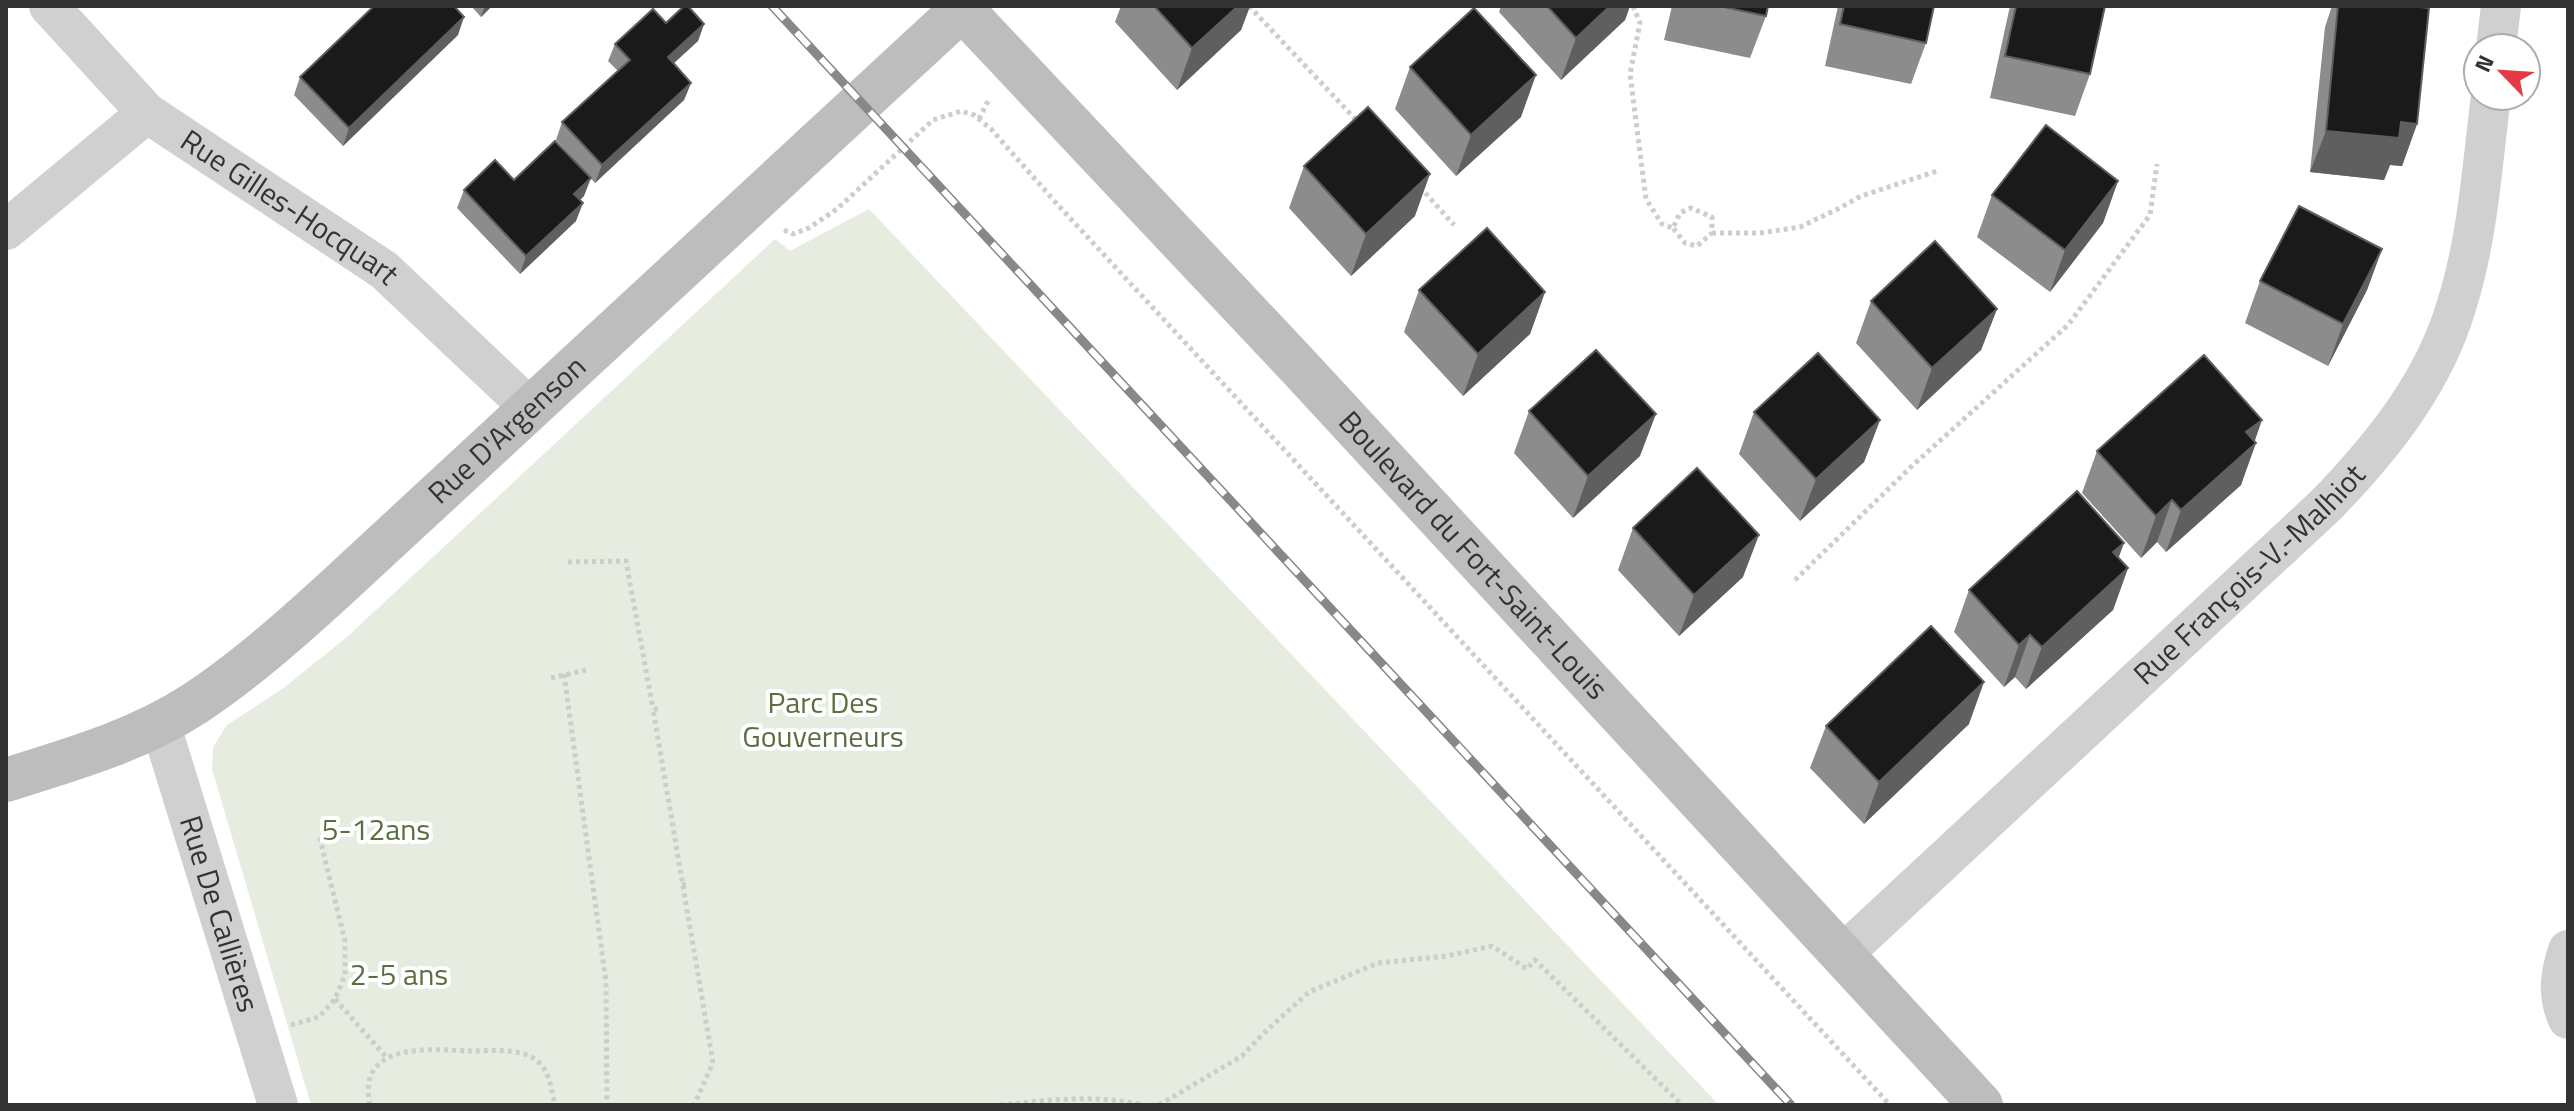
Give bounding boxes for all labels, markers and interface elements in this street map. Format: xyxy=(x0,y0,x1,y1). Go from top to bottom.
north arrow xyxy=(2462,32,2542,112)
text: N xyxy=(2465,49,2503,78)
street label: Rue Gilles-Hocquart xyxy=(172,117,411,296)
street label: Rue D'Argenson xyxy=(417,344,596,514)
street label: Boulevard du Fort-Saint-Louis xyxy=(1328,400,1620,710)
street label: Rue François-V.-Malhiot xyxy=(2122,453,2376,695)
park label: Parc Des Gouverneurs xyxy=(742,679,904,759)
park label: 5-12ans xyxy=(322,806,430,852)
street label: Rue De Callières xyxy=(168,810,272,1018)
park label: 2-5 ans xyxy=(350,951,448,997)

